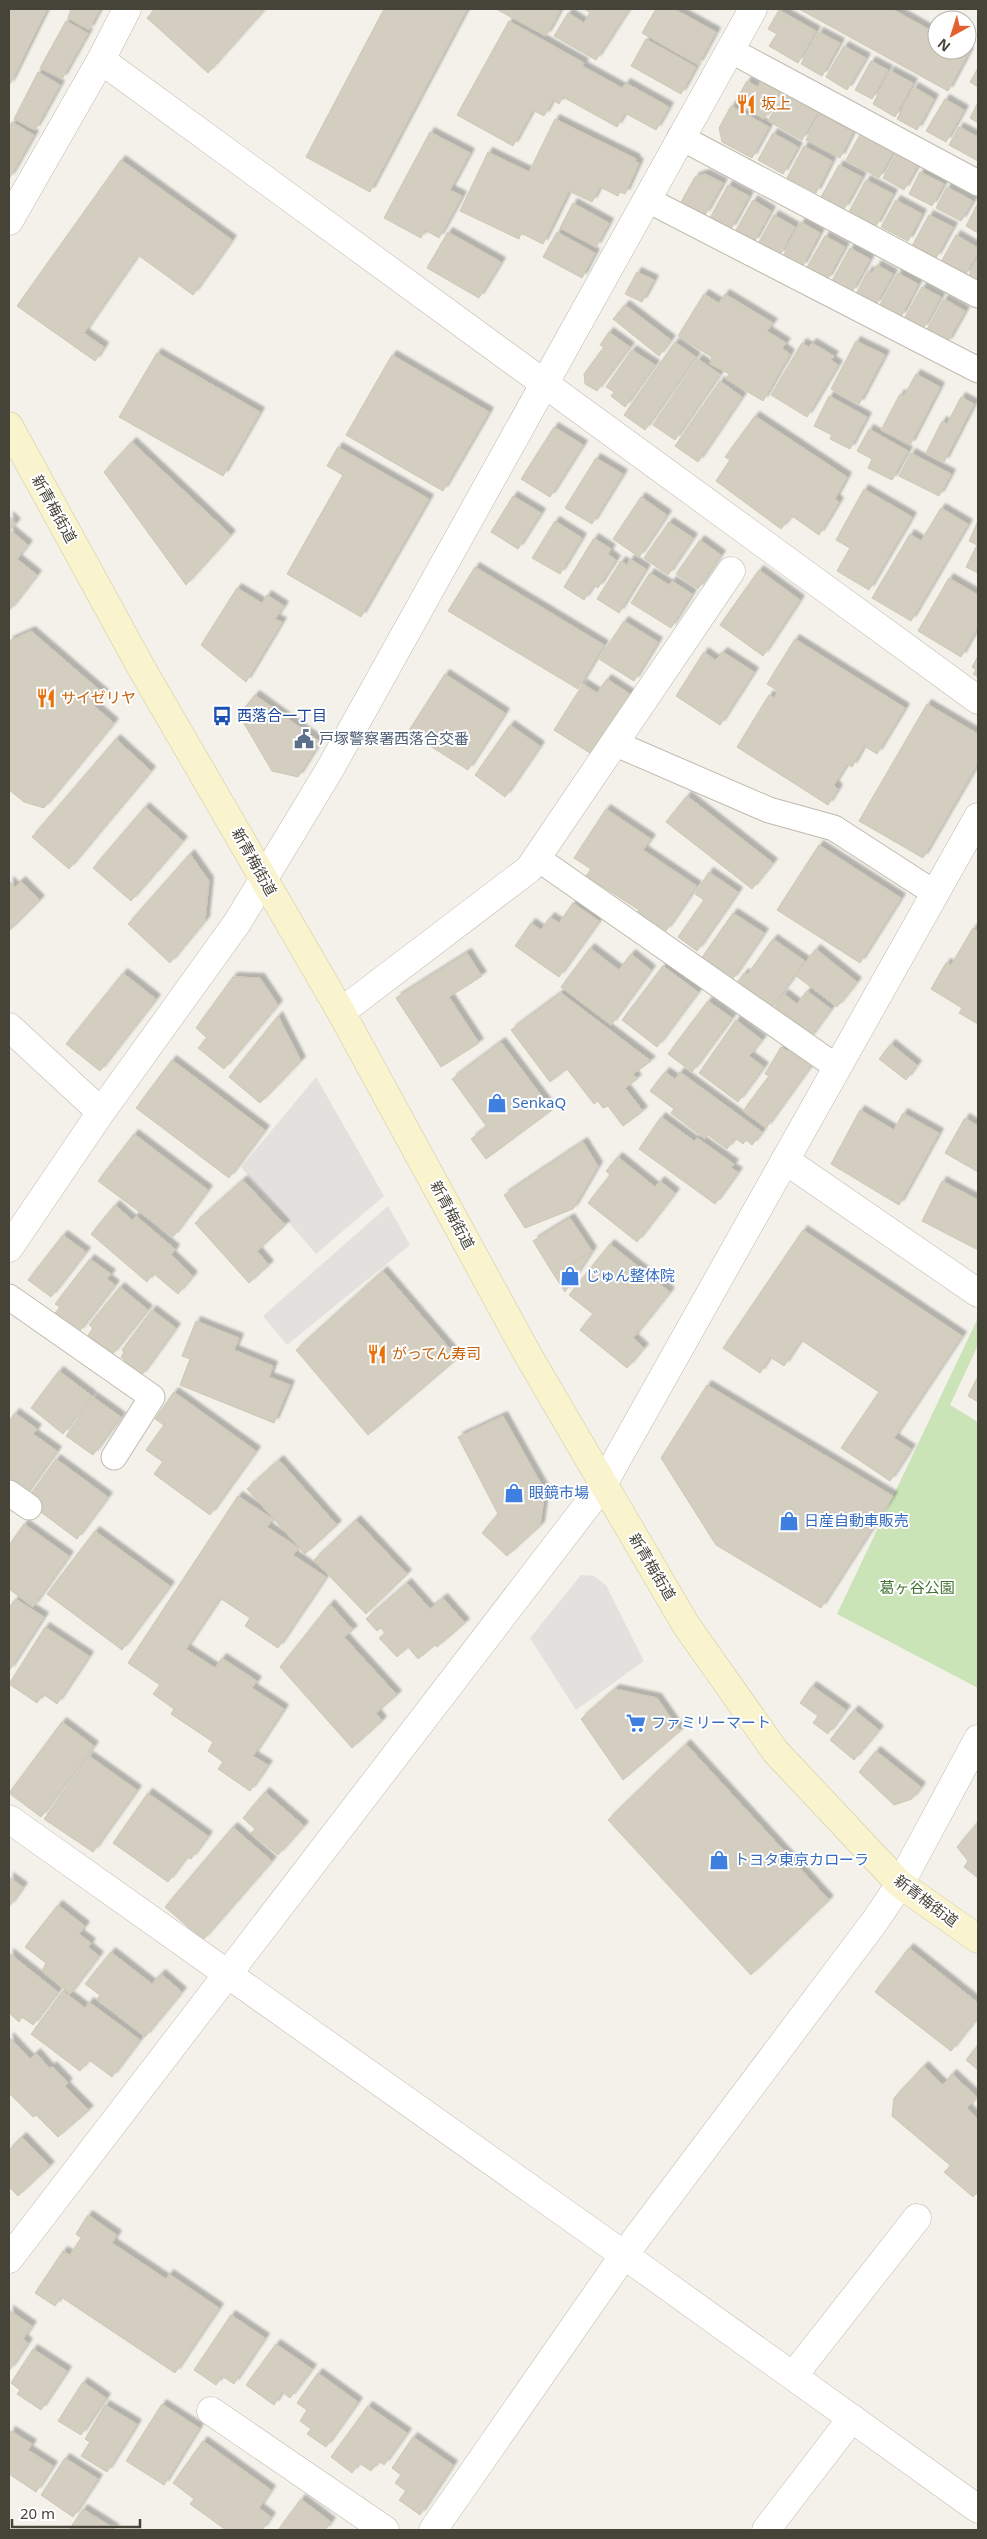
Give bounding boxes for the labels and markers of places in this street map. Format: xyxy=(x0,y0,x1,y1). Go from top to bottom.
restaurant icon: 坂上 xyxy=(735,93,757,115)
place label: 坂上 xyxy=(761,93,791,113)
restaurant icon: サイゼリヤ xyxy=(35,687,57,709)
place label: サイゼリヤ xyxy=(61,687,136,707)
bus stop icon: 西落合一丁目 xyxy=(211,705,233,727)
place label: 西落合一丁目 xyxy=(237,705,327,725)
public building icon: 戸塚警察署西落合交番 xyxy=(293,728,315,750)
place label: 戸塚警察署西落合交番 xyxy=(319,728,469,748)
shop icon: SenkaQ xyxy=(486,1092,508,1114)
place label: SenkaQ xyxy=(512,1092,566,1112)
shop icon: じゅん整体院 xyxy=(559,1265,581,1287)
place label: じゅん整体院 xyxy=(585,1265,675,1285)
restaurant icon: がってん寿司 xyxy=(366,1343,388,1365)
place label: がってん寿司 xyxy=(392,1343,481,1363)
shop icon: 眼鏡市場 xyxy=(503,1482,525,1504)
place label: 眼鏡市場 xyxy=(529,1482,589,1502)
shop icon: 日産自動車販売 xyxy=(778,1510,800,1532)
place label: 日産自動車販売 xyxy=(804,1510,909,1530)
supermarket icon: ファミリーマート xyxy=(625,1712,647,1734)
place label: ファミリーマート xyxy=(651,1712,771,1732)
shop icon: トヨタ東京カローラ xyxy=(708,1849,730,1871)
place label: トヨタ東京カローラ xyxy=(734,1849,869,1869)

